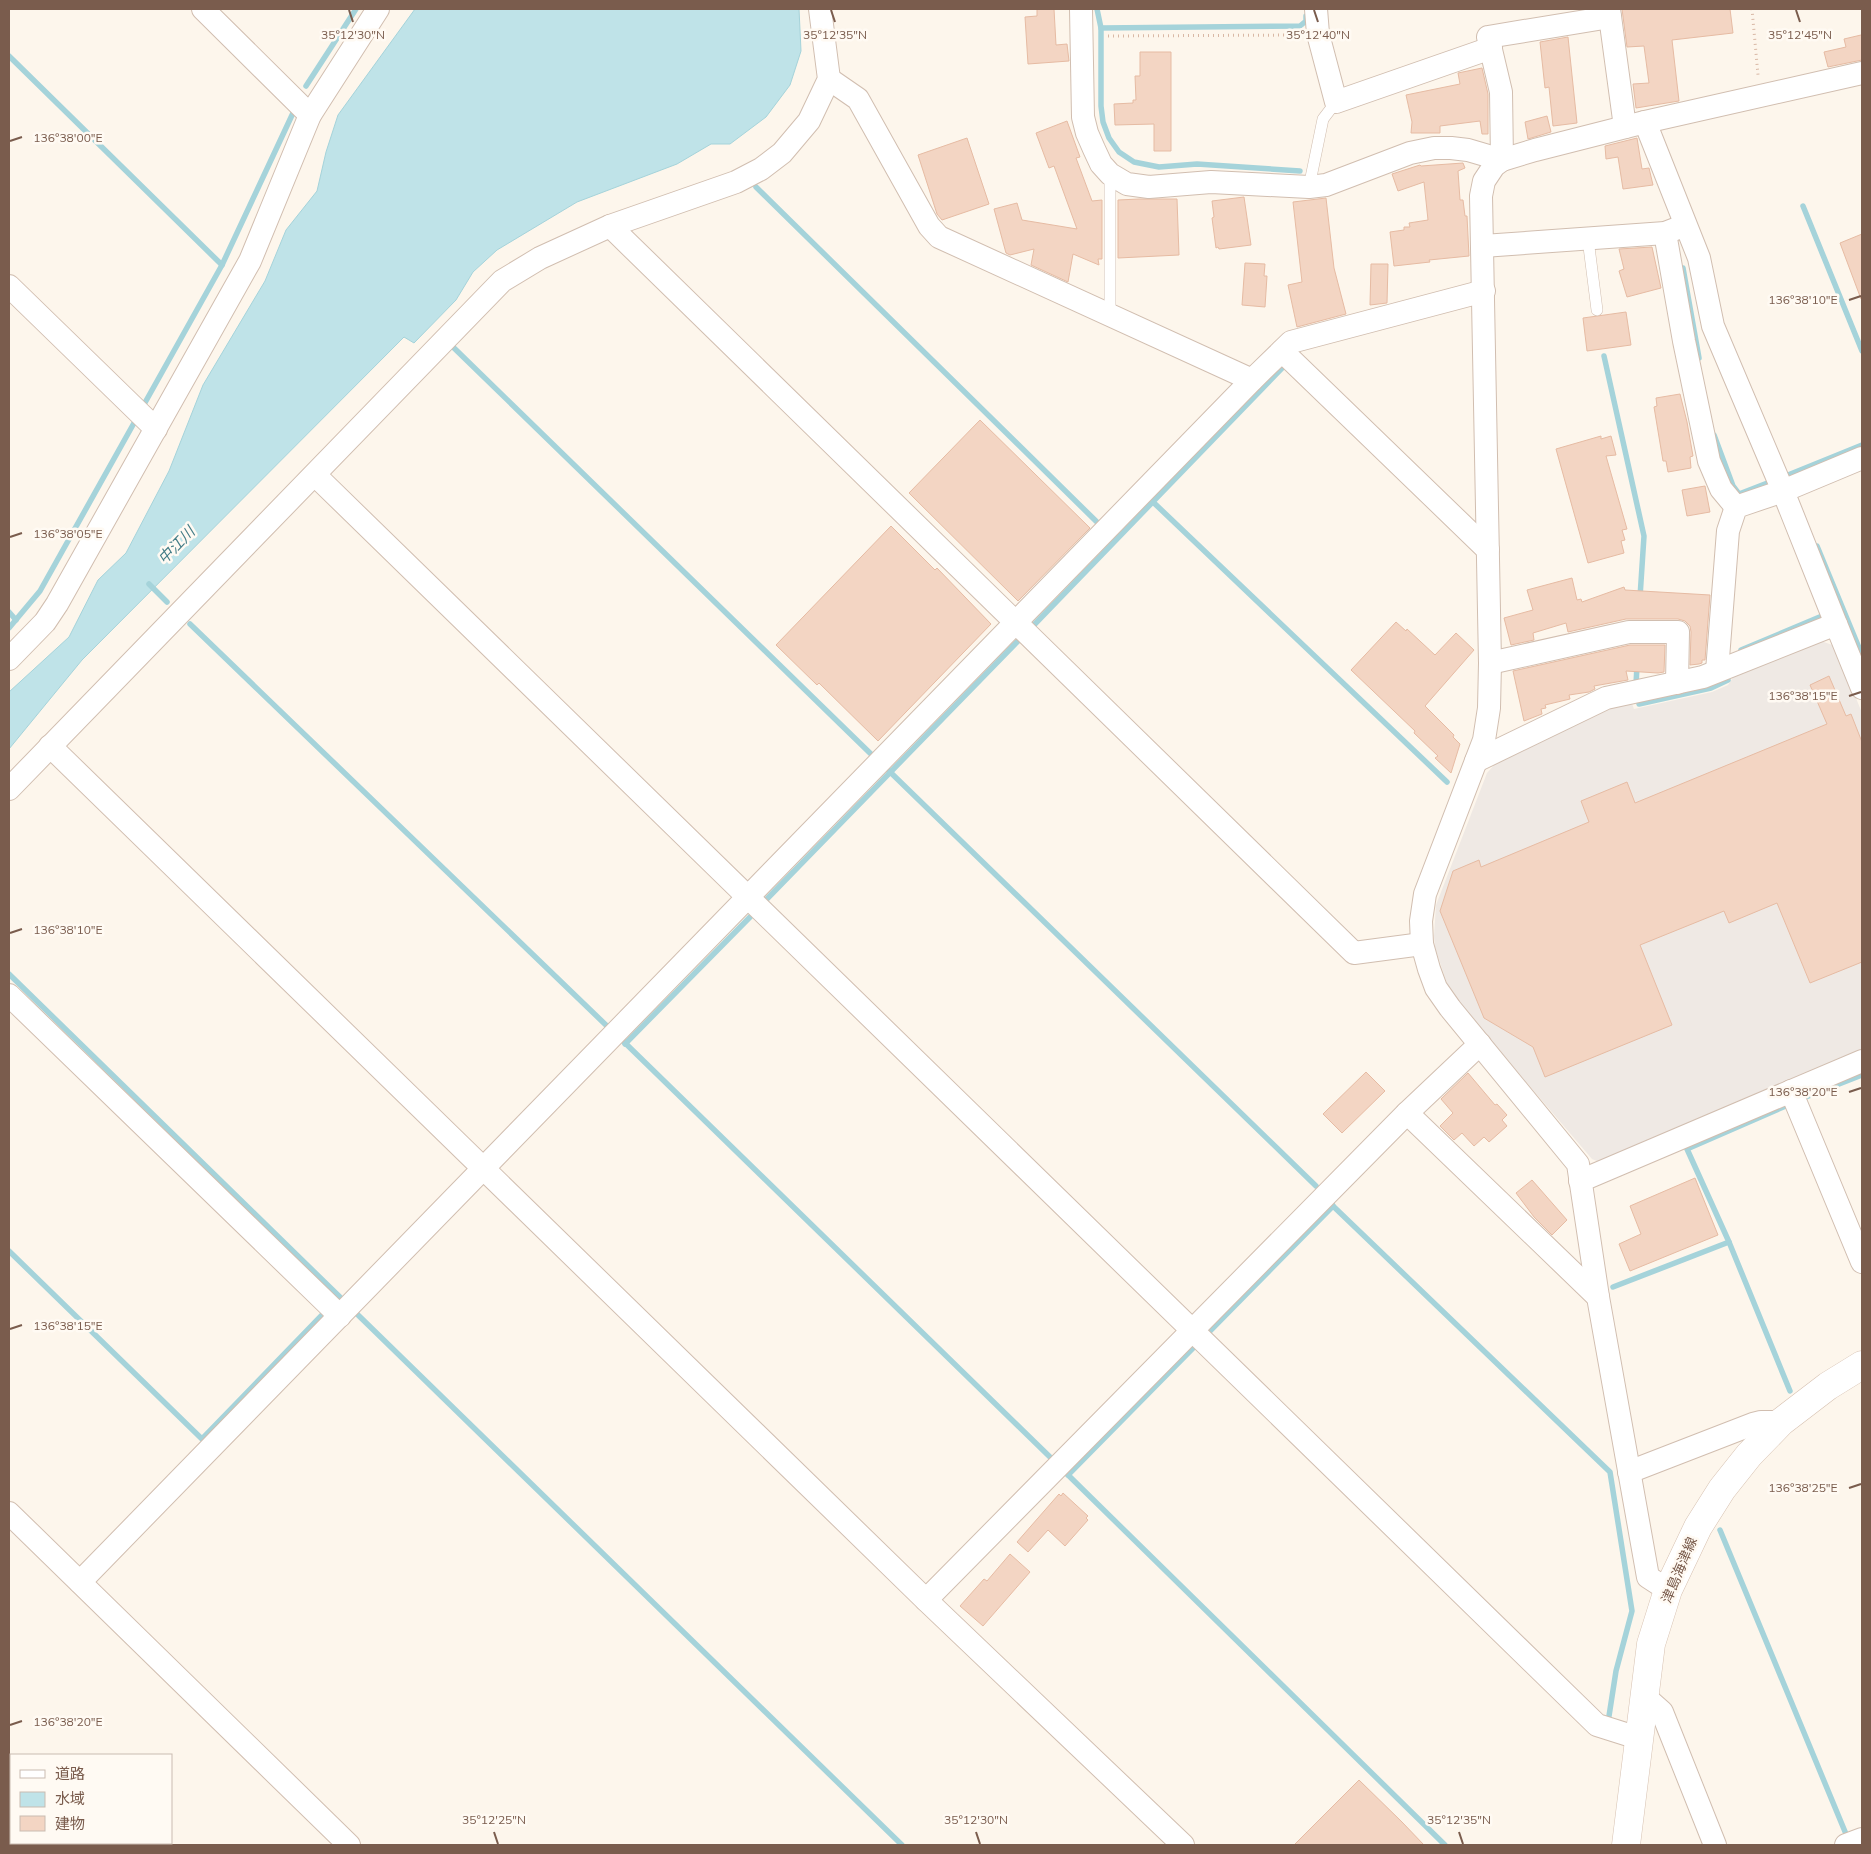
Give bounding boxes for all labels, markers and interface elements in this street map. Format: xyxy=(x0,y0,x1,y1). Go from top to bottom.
text: 35°12'30"N xyxy=(321,27,385,42)
text: 35°12'35"N xyxy=(803,27,867,42)
text: 35°12'40"N xyxy=(1286,27,1350,42)
text: 35°12'45"N xyxy=(1768,27,1832,42)
text: 136°38'00"E xyxy=(33,130,103,145)
text: 136°38'10"E xyxy=(1768,292,1838,307)
water label: 中江川 xyxy=(154,521,200,568)
text: 136°38'05"E xyxy=(33,526,103,541)
text: 136°38'15"E xyxy=(1768,688,1838,703)
text: 136°38'10"E xyxy=(33,922,103,937)
text: 136°38'20"E xyxy=(1768,1084,1838,1099)
text: 136°38'15"E xyxy=(33,1318,103,1333)
text: 136°38'25"E xyxy=(1768,1480,1838,1495)
street label: 津島海津線 xyxy=(1657,1534,1701,1606)
text: 136°38'20"E xyxy=(33,1714,103,1729)
legend xyxy=(10,1754,172,1844)
text: 道路 xyxy=(55,1764,85,1783)
text: 水域 xyxy=(55,1789,85,1808)
text: 35°12'25"N xyxy=(462,1812,526,1827)
text: 35°12'30"N xyxy=(944,1812,1008,1827)
text: 35°12'35"N xyxy=(1427,1812,1491,1827)
text: 建物 xyxy=(55,1814,85,1833)

